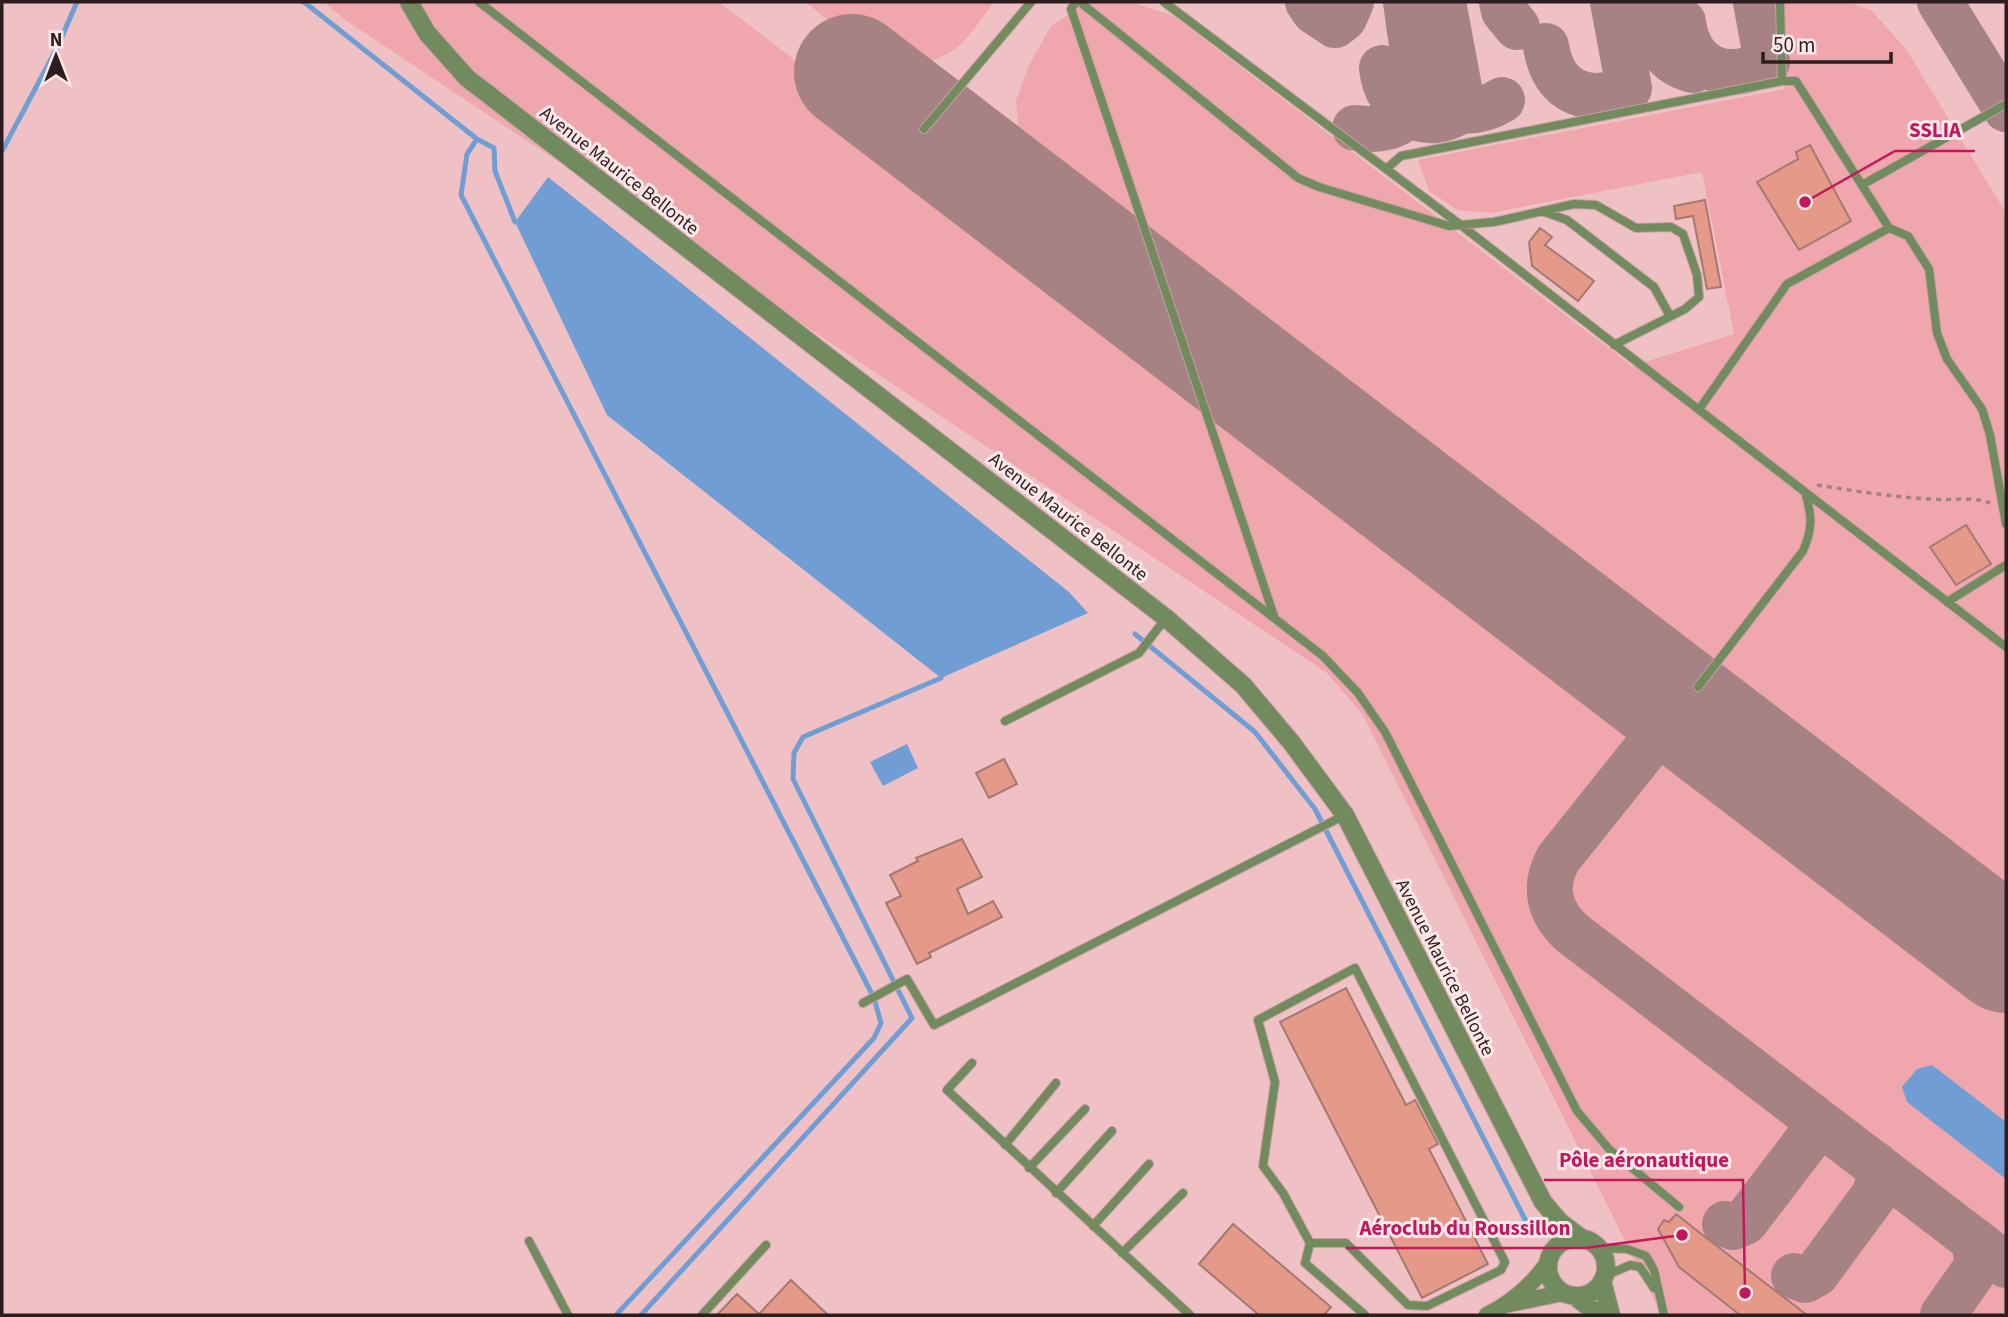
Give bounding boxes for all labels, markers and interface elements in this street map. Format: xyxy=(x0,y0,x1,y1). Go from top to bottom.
north arrow xyxy=(21,21,91,91)
scale bar xyxy=(1763,21,1891,65)
text: N xyxy=(50,27,62,54)
text: 50 m xyxy=(1773,30,1815,60)
street label: Avenue Maurice Bellonte xyxy=(534,100,704,242)
callout: SSLIA xyxy=(1895,109,1975,151)
text: SSLIA xyxy=(1909,115,1962,145)
street label: Avenue Maurice Bellonte xyxy=(983,446,1153,588)
street label: Avenue Maurice Bellonte xyxy=(1388,874,1501,1061)
callout: Pôle aéronautique xyxy=(1544,1138,1743,1180)
text: Pôle aéronautique xyxy=(1559,1145,1729,1175)
callout: Aéroclub du Roussillon xyxy=(1346,1206,1585,1248)
text: Aéroclub du Roussillon xyxy=(1358,1213,1571,1243)

